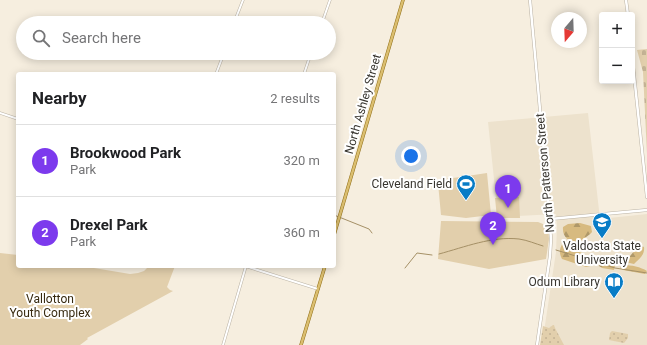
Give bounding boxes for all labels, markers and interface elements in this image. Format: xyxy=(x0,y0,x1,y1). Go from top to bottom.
north arrow xyxy=(551,12,587,48)
map controls xyxy=(599,12,635,84)
button: + xyxy=(599,12,635,48)
search box xyxy=(16,16,336,60)
icon: search xyxy=(30,27,52,49)
text: Search here xyxy=(62,29,141,47)
button: − xyxy=(599,48,635,84)
street label: North Ashley Street xyxy=(342,52,384,156)
text: Nearby xyxy=(32,88,87,108)
text: 2 results xyxy=(270,91,320,106)
street label: North Patterson Street xyxy=(533,113,557,233)
text: Brookwood Park xyxy=(70,144,181,162)
your location xyxy=(401,146,421,166)
text: 1 xyxy=(41,153,49,168)
text: 320 m xyxy=(283,153,320,168)
text: Park xyxy=(70,162,96,177)
sports icon: Cleveland Field xyxy=(455,173,477,201)
pin: 1 xyxy=(495,175,521,208)
place label: Cleveland Field xyxy=(371,177,452,191)
school or university icon: Valdosta State University xyxy=(591,211,613,239)
pin: 2 xyxy=(480,212,506,245)
text: Drexel Park xyxy=(70,216,148,234)
text: 2 xyxy=(41,225,49,240)
text: 360 m xyxy=(283,225,320,240)
text: Park xyxy=(70,234,96,249)
place label: Valdosta State University xyxy=(563,239,641,267)
library icon: Odum Library xyxy=(603,271,625,299)
place label: Odum Library xyxy=(529,275,600,289)
park label: Vallotton Youth Complex xyxy=(10,292,91,320)

